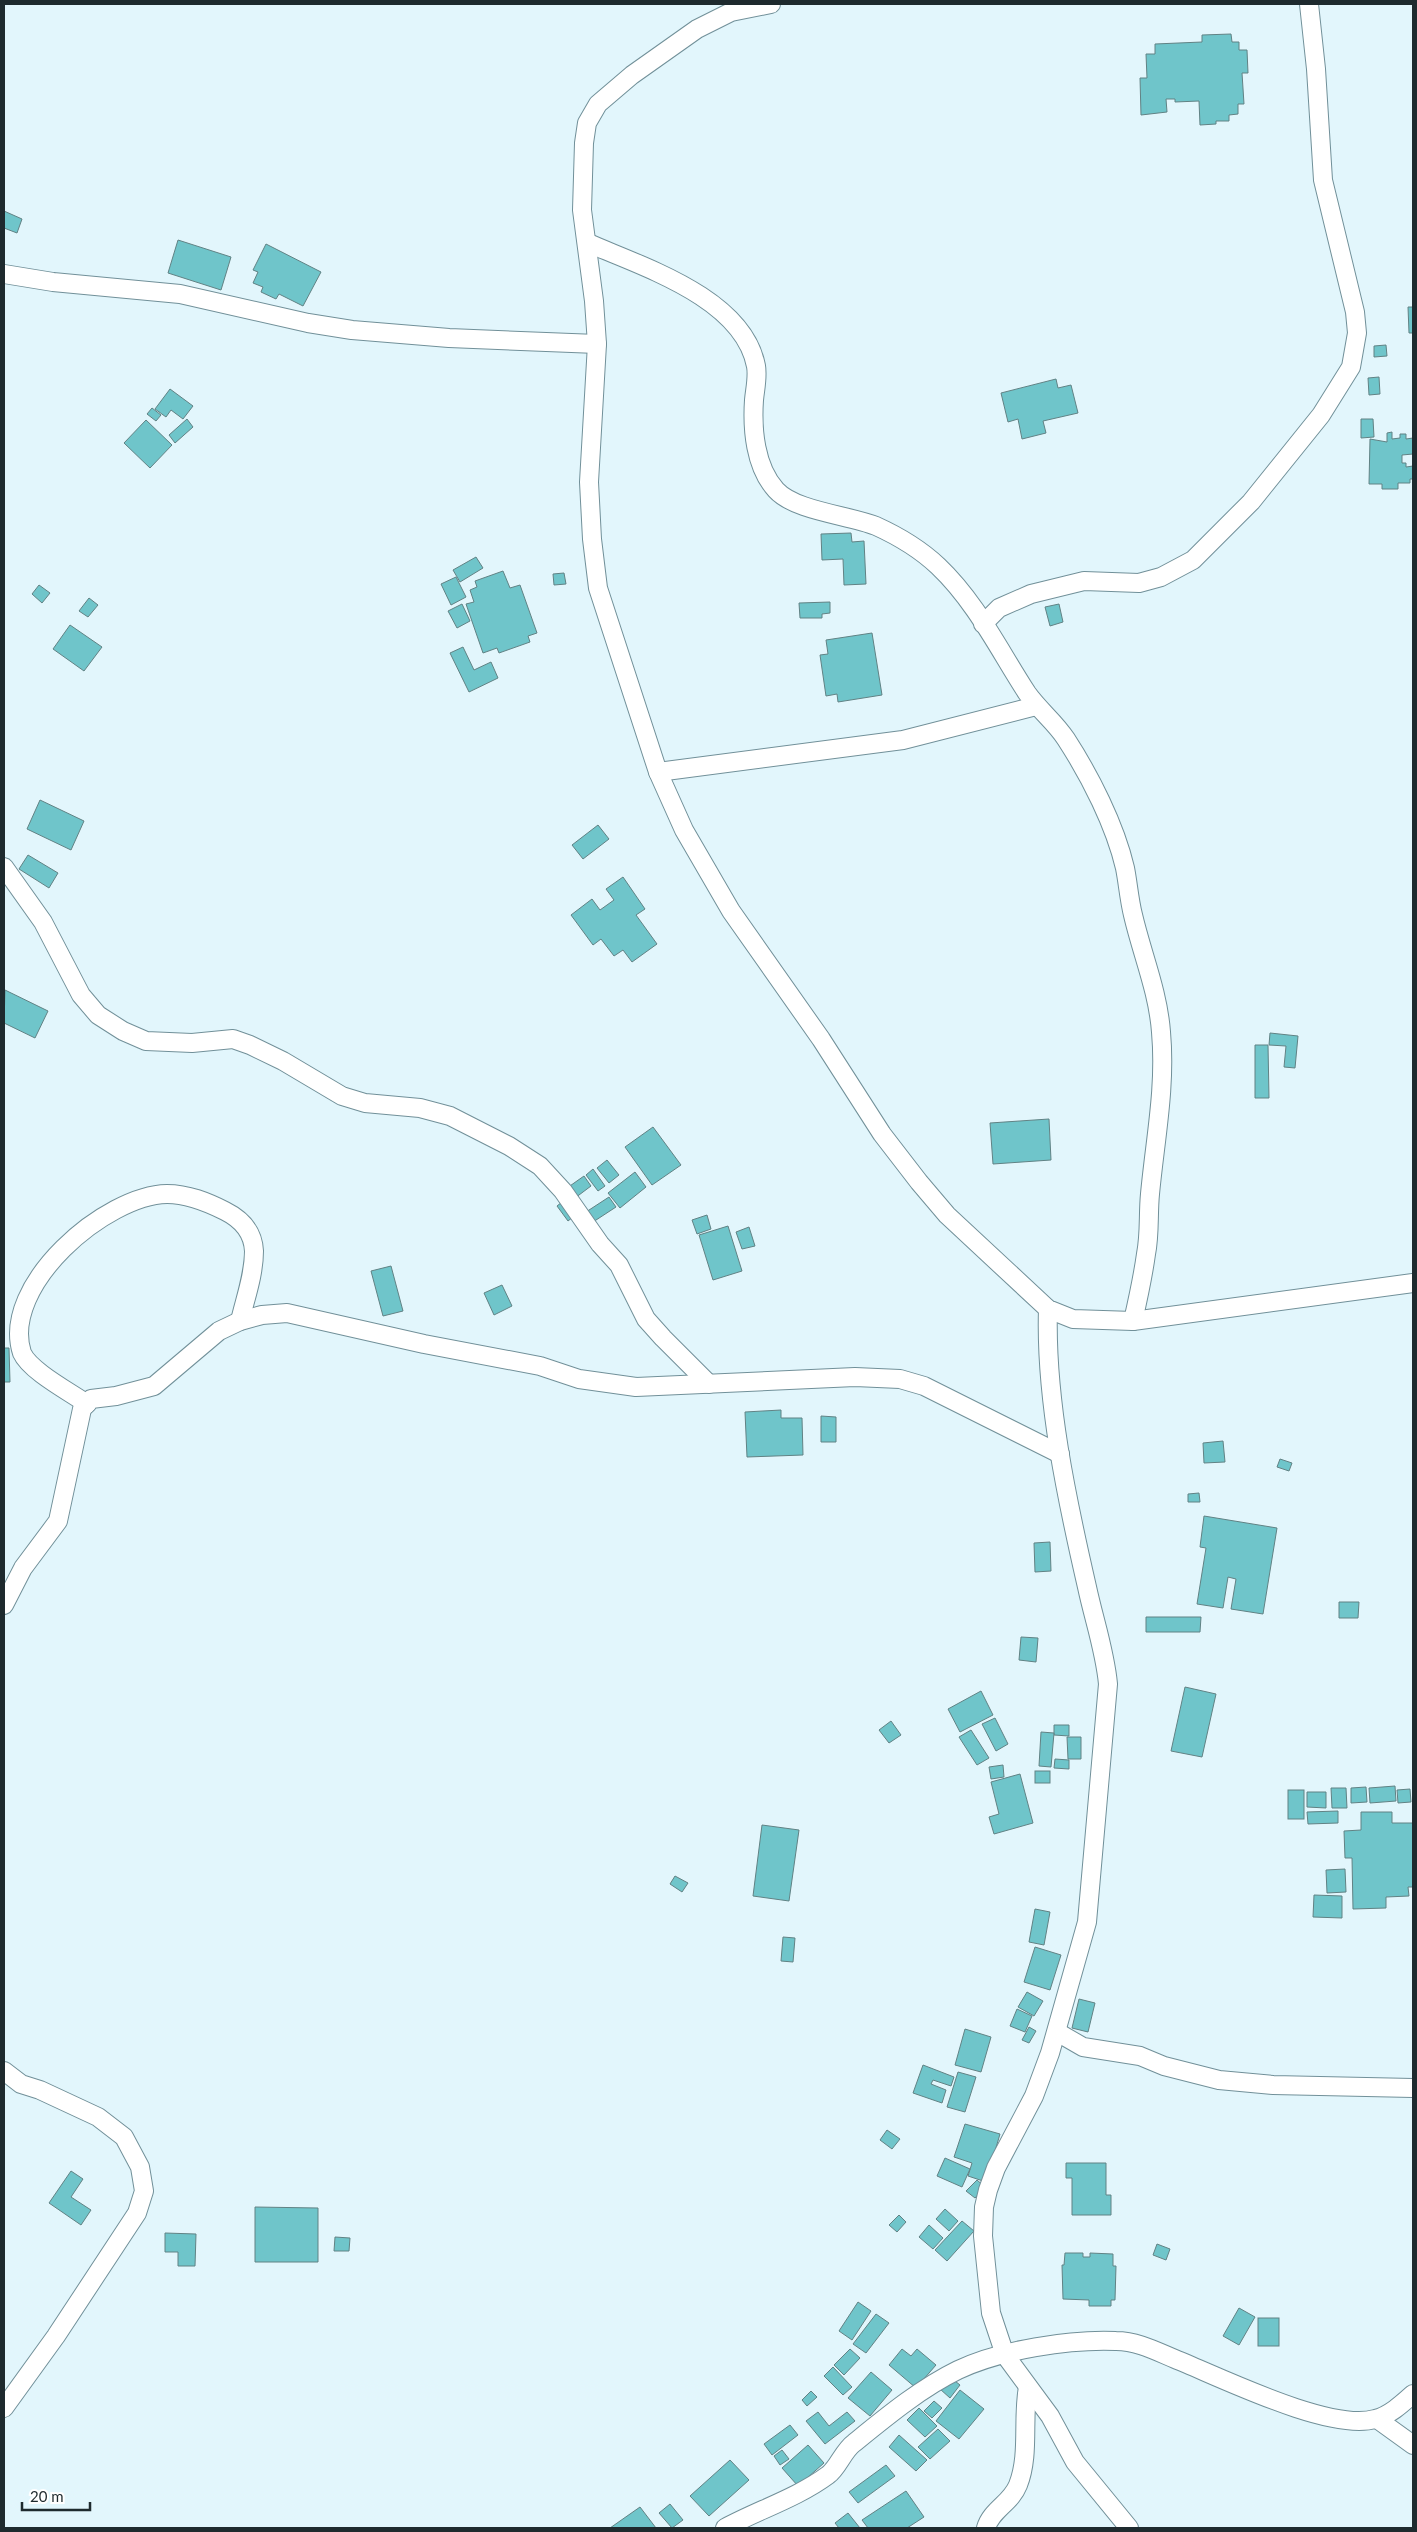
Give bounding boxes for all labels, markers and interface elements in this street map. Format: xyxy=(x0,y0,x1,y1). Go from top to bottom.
scale bar xyxy=(22,2480,90,2512)
text: 20 m xyxy=(30,2487,64,2505)

